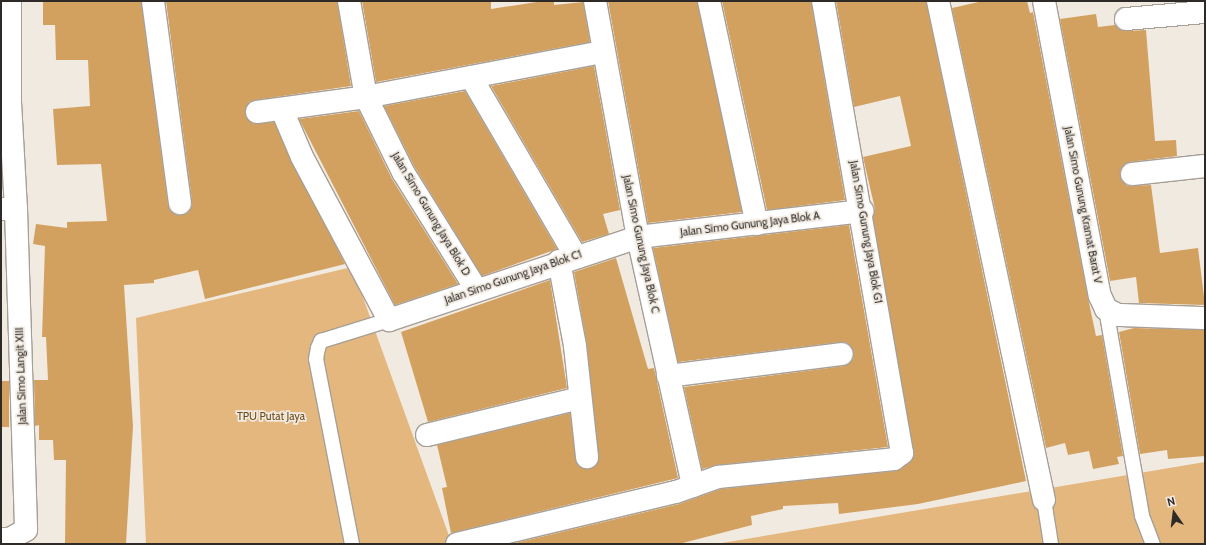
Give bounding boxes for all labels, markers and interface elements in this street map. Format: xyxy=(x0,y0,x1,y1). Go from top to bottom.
street label: Jalan Simo Gunung Kramat Barat V xyxy=(1061,125,1105,285)
street label: Jalan Simo Gunung Jaya Blok D xyxy=(389,150,473,278)
street label: Jalan Simo Gunung Jaya Blok G1 xyxy=(847,160,885,304)
street label: Jalan Simo Gunung Jaya Blok C xyxy=(620,174,662,314)
street label: Jalan Simo Gunung Jaya Blok A xyxy=(679,209,821,239)
street label: Jalan Simo Gunung Jaya Blok C1 xyxy=(443,247,583,307)
street label: Jalan Simo Langit XIII xyxy=(13,327,29,425)
park label: TPU Putat Jaya xyxy=(237,409,305,423)
north arrow xyxy=(1154,493,1194,533)
text: N xyxy=(1166,494,1177,509)

